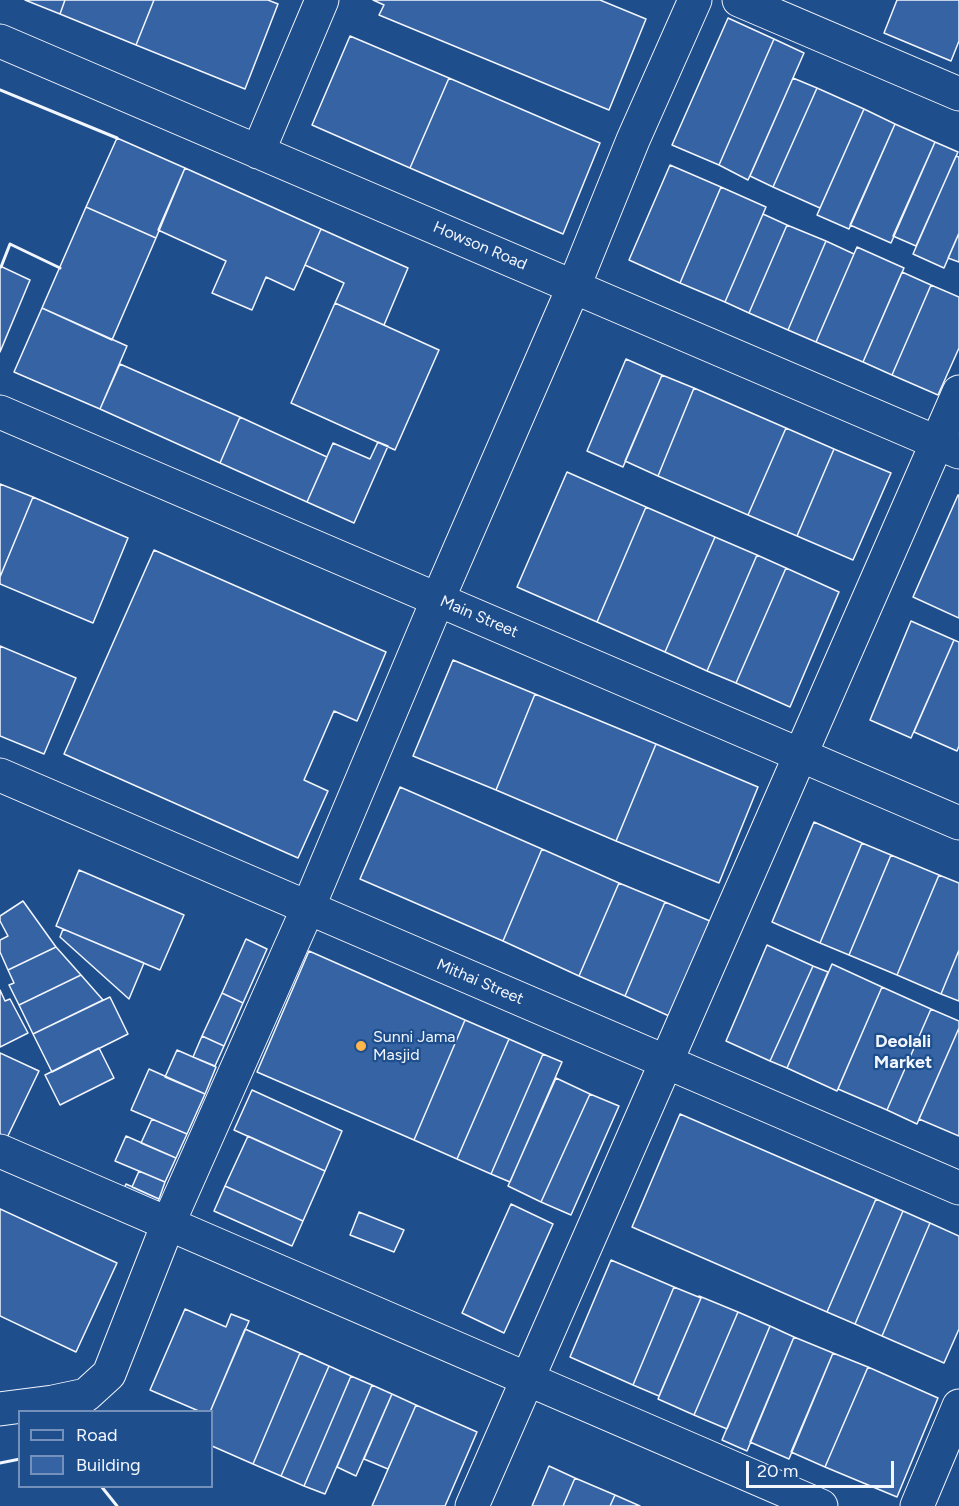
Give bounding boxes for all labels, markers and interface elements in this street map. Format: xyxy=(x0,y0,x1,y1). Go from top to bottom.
street label: Howson Road xyxy=(430,218,530,274)
street label: Main Street xyxy=(437,592,521,642)
street label: Mithai Street xyxy=(434,955,526,1009)
place label: Sunni Jama Masjid xyxy=(373,1027,455,1065)
district label: Deolali Market xyxy=(874,1031,932,1074)
marker: Sunni Jama Masjid xyxy=(354,1039,368,1053)
legend xyxy=(18,1410,213,1488)
text: Road xyxy=(76,1424,117,1446)
scale bar xyxy=(749,1449,898,1487)
text: Building xyxy=(76,1454,141,1476)
text: 20 m xyxy=(757,1460,798,1482)

